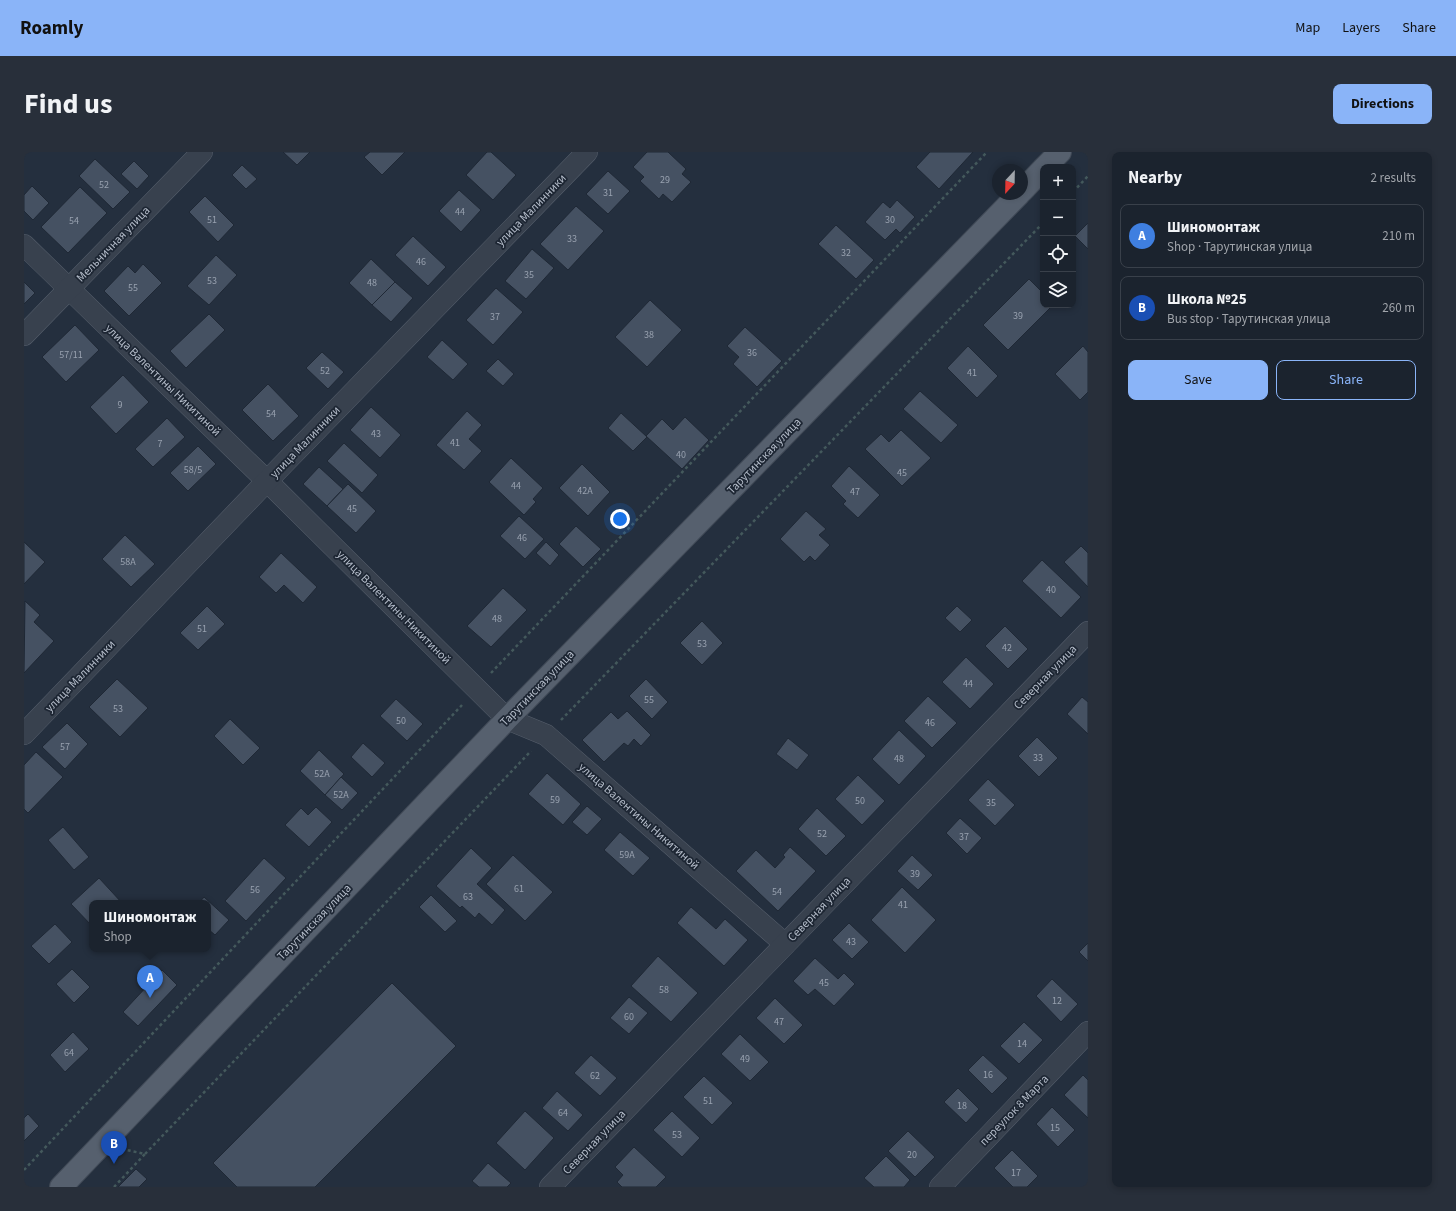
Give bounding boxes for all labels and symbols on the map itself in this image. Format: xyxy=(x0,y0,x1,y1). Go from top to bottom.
north arrow xyxy=(992,164,1028,200)
street label: улица Малинники xyxy=(492,170,570,250)
house number: 29 xyxy=(660,173,670,187)
house number: 52 xyxy=(99,178,109,192)
house number: 31 xyxy=(603,186,613,200)
street label: Мельничная улица xyxy=(73,203,154,286)
house number: 44 xyxy=(455,205,465,219)
house number: 51 xyxy=(207,213,217,227)
house number: 30 xyxy=(885,213,895,227)
house number: 54 xyxy=(69,214,79,228)
house number: 33 xyxy=(567,232,577,246)
house number: 32 xyxy=(841,246,851,260)
house number: 46 xyxy=(416,255,426,269)
house number: 35 xyxy=(524,268,534,282)
house number: 53 xyxy=(207,274,217,288)
house number: 48 xyxy=(367,276,377,290)
house number: 55 xyxy=(128,281,138,295)
house number: 39 xyxy=(1013,309,1023,323)
house number: 37 xyxy=(490,310,500,324)
street label: улица Валентины Никитиной xyxy=(101,320,224,440)
house number: 38 xyxy=(644,328,654,342)
house number: 36 xyxy=(747,346,757,360)
house number: 57/11 xyxy=(59,348,83,362)
house number: 52 xyxy=(320,364,330,378)
house number: 41 xyxy=(967,366,977,380)
house number: 9 xyxy=(118,398,123,412)
street label: улица Малинники xyxy=(266,402,344,482)
house number: 54 xyxy=(266,407,276,421)
street label: Тарутинская улица xyxy=(723,414,805,498)
house number: 43 xyxy=(371,427,381,441)
house number: 41 xyxy=(450,436,460,450)
house number: 7 xyxy=(158,437,163,451)
house number: 40 xyxy=(676,448,686,462)
house number: 58/5 xyxy=(184,463,202,477)
house number: 45 xyxy=(897,466,907,480)
house number: 44 xyxy=(511,479,521,493)
house number: 42А xyxy=(577,484,593,498)
house number: 47 xyxy=(850,485,860,499)
house number: 45 xyxy=(347,502,357,516)
your location xyxy=(610,509,630,529)
house number: 46 xyxy=(517,531,527,545)
street label: улица Валентины Никитиной xyxy=(333,546,455,668)
house number: 58А xyxy=(120,555,136,569)
house number: 40 xyxy=(1046,583,1056,597)
house number: 48 xyxy=(492,612,502,626)
house number: 51 xyxy=(197,622,207,636)
street label: улица Малинники xyxy=(41,636,119,716)
house number: 53 xyxy=(697,637,707,651)
house number: 42 xyxy=(1002,641,1012,655)
street label: Северная улица xyxy=(1010,641,1081,714)
street label: Тарутинская улица xyxy=(496,646,578,730)
house number: 44 xyxy=(963,677,973,691)
house number: 55 xyxy=(644,693,654,707)
house number: 53 xyxy=(113,702,123,716)
house number: 50 xyxy=(396,714,406,728)
house number: 46 xyxy=(925,716,935,730)
house number: 57 xyxy=(60,740,70,754)
house number: 33 xyxy=(1033,751,1043,765)
house number: 48 xyxy=(894,752,904,766)
street label: улица Валентины Никитиной xyxy=(575,759,703,874)
house number: 52А xyxy=(314,767,330,781)
house number: 52А xyxy=(333,788,349,802)
house number: 59 xyxy=(550,793,560,807)
house number: 50 xyxy=(855,794,865,808)
house number: 35 xyxy=(986,796,996,810)
house number: 52 xyxy=(817,827,827,841)
house number: 37 xyxy=(959,830,969,844)
house number: 59А xyxy=(619,848,635,862)
house number: 39 xyxy=(910,867,920,881)
street label: Северная улица xyxy=(784,873,855,946)
street label: Тарутинская улица xyxy=(273,880,355,964)
house number: 61 xyxy=(514,882,524,896)
house number: 56 xyxy=(250,883,260,897)
house number: 54 xyxy=(772,885,782,899)
house number: 63 xyxy=(463,890,473,904)
house number: 41 xyxy=(898,898,908,912)
house number: 43 xyxy=(846,935,856,949)
pin: A xyxy=(137,965,163,998)
house number: 45 xyxy=(819,976,829,990)
house number: 58 xyxy=(659,983,669,997)
house number: 12 xyxy=(1052,994,1062,1008)
house number: 60 xyxy=(624,1010,634,1024)
house number: 47 xyxy=(774,1015,784,1029)
house number: 14 xyxy=(1017,1037,1027,1051)
house number: 64 xyxy=(64,1046,74,1060)
house number: 49 xyxy=(740,1052,750,1066)
house number: 16 xyxy=(983,1068,993,1082)
house number: 62 xyxy=(590,1069,600,1083)
street label: переулок 8 Марта xyxy=(976,1071,1053,1150)
house number: 51 xyxy=(703,1094,713,1108)
house number: 18 xyxy=(957,1099,967,1113)
house number: 64 xyxy=(558,1106,568,1120)
street label: Северная улица xyxy=(559,1106,630,1179)
house number: 15 xyxy=(1050,1121,1060,1135)
house number: 53 xyxy=(672,1128,682,1142)
pin: B xyxy=(101,1131,127,1164)
house number: 20 xyxy=(907,1148,917,1162)
house number: 17 xyxy=(1011,1166,1021,1180)

